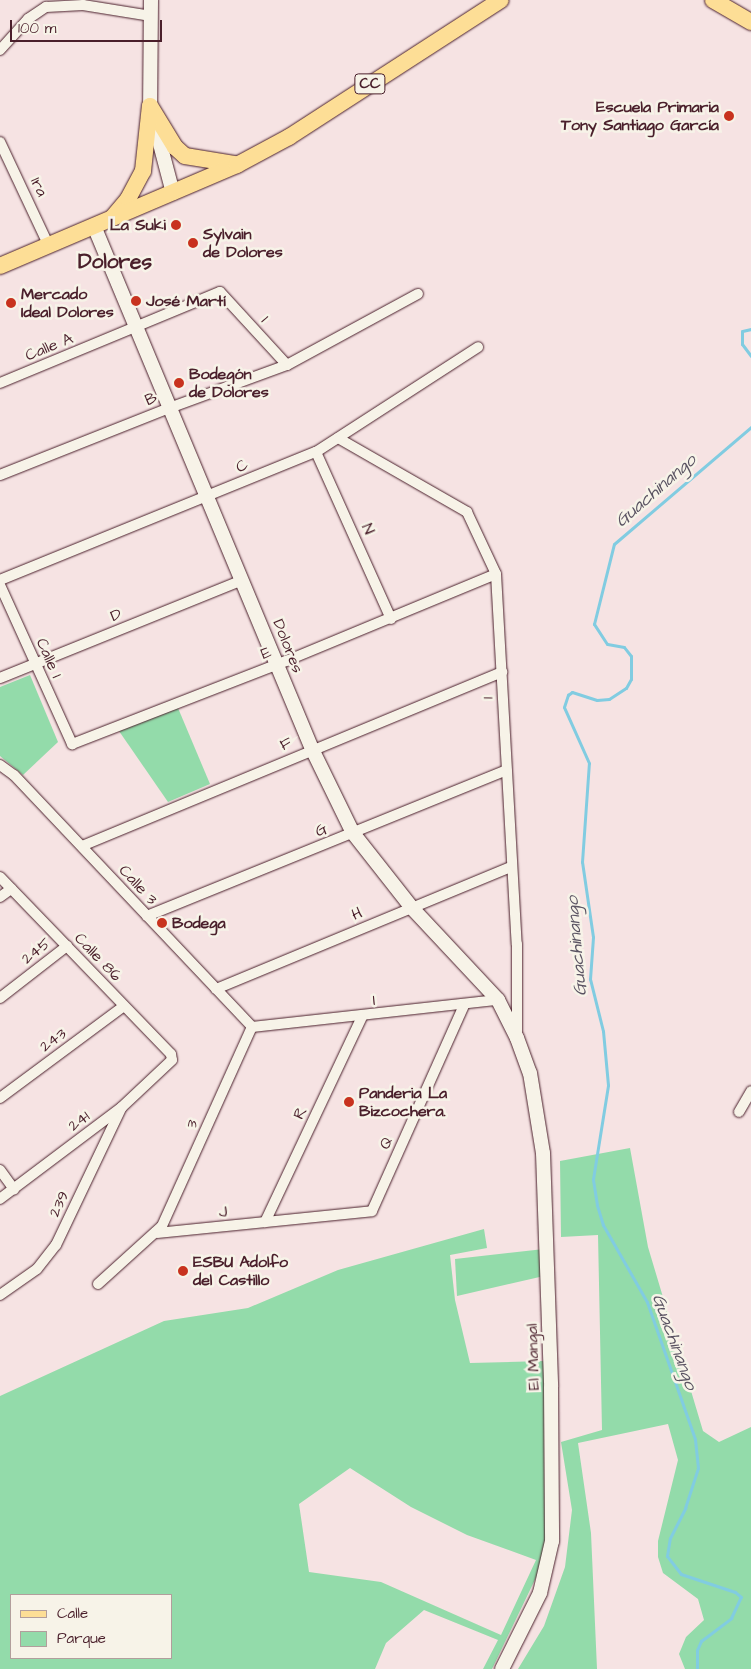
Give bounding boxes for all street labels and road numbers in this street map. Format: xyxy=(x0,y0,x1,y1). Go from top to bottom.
road number: CC xyxy=(354,72,386,96)
street label: 1ra xyxy=(26,174,52,200)
street label: 1 xyxy=(257,312,273,326)
street label: Calle A xyxy=(22,329,76,365)
street label: B xyxy=(142,388,160,410)
street label: C xyxy=(233,455,251,477)
street label: N xyxy=(357,521,379,537)
street label: D xyxy=(108,604,124,626)
street label: Dolores xyxy=(269,616,307,676)
street label: Calle 1 xyxy=(32,635,66,681)
street label: E xyxy=(258,642,274,664)
street label: 1 xyxy=(478,697,498,699)
street label: F xyxy=(277,733,295,755)
street label: G xyxy=(312,819,330,841)
street label: Calle 3 xyxy=(115,861,161,909)
street label: H xyxy=(349,903,365,925)
street label: Calle 86 xyxy=(70,929,126,985)
street label: 245 xyxy=(18,934,54,968)
street label: I xyxy=(372,990,376,1010)
street label: 243 xyxy=(36,1024,70,1056)
street label: R xyxy=(289,1104,311,1122)
street label: 241 xyxy=(64,1107,94,1135)
street label: 3 xyxy=(182,1116,202,1132)
street label: Q xyxy=(375,1134,397,1152)
street label: 239 xyxy=(45,1188,73,1220)
street label: J xyxy=(218,1202,228,1222)
street label: El Mangal xyxy=(522,1323,544,1391)

